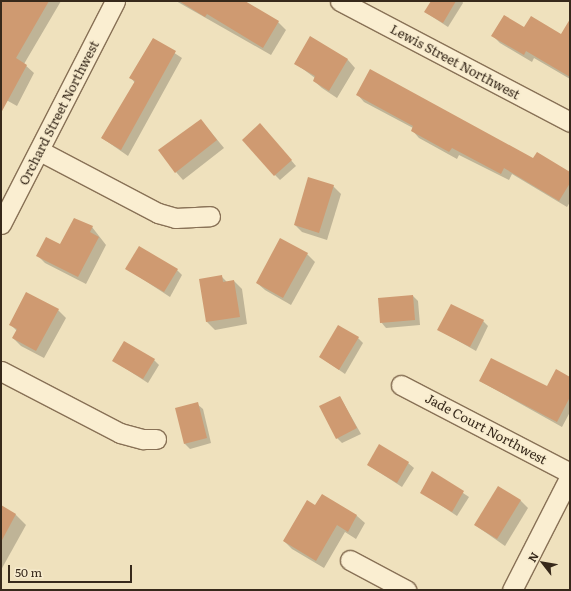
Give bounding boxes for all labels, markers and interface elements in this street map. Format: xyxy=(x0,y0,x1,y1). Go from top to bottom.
street label: Lewis Street Northwest xyxy=(388,21,522,103)
street label: Orchard Street Northwest xyxy=(16,38,102,188)
street label: Jade Court Northwest xyxy=(423,390,549,468)
north arrow xyxy=(523,543,563,583)
text: N xyxy=(523,549,542,565)
scale bar xyxy=(10,557,134,583)
text: 50 m xyxy=(15,563,42,581)

